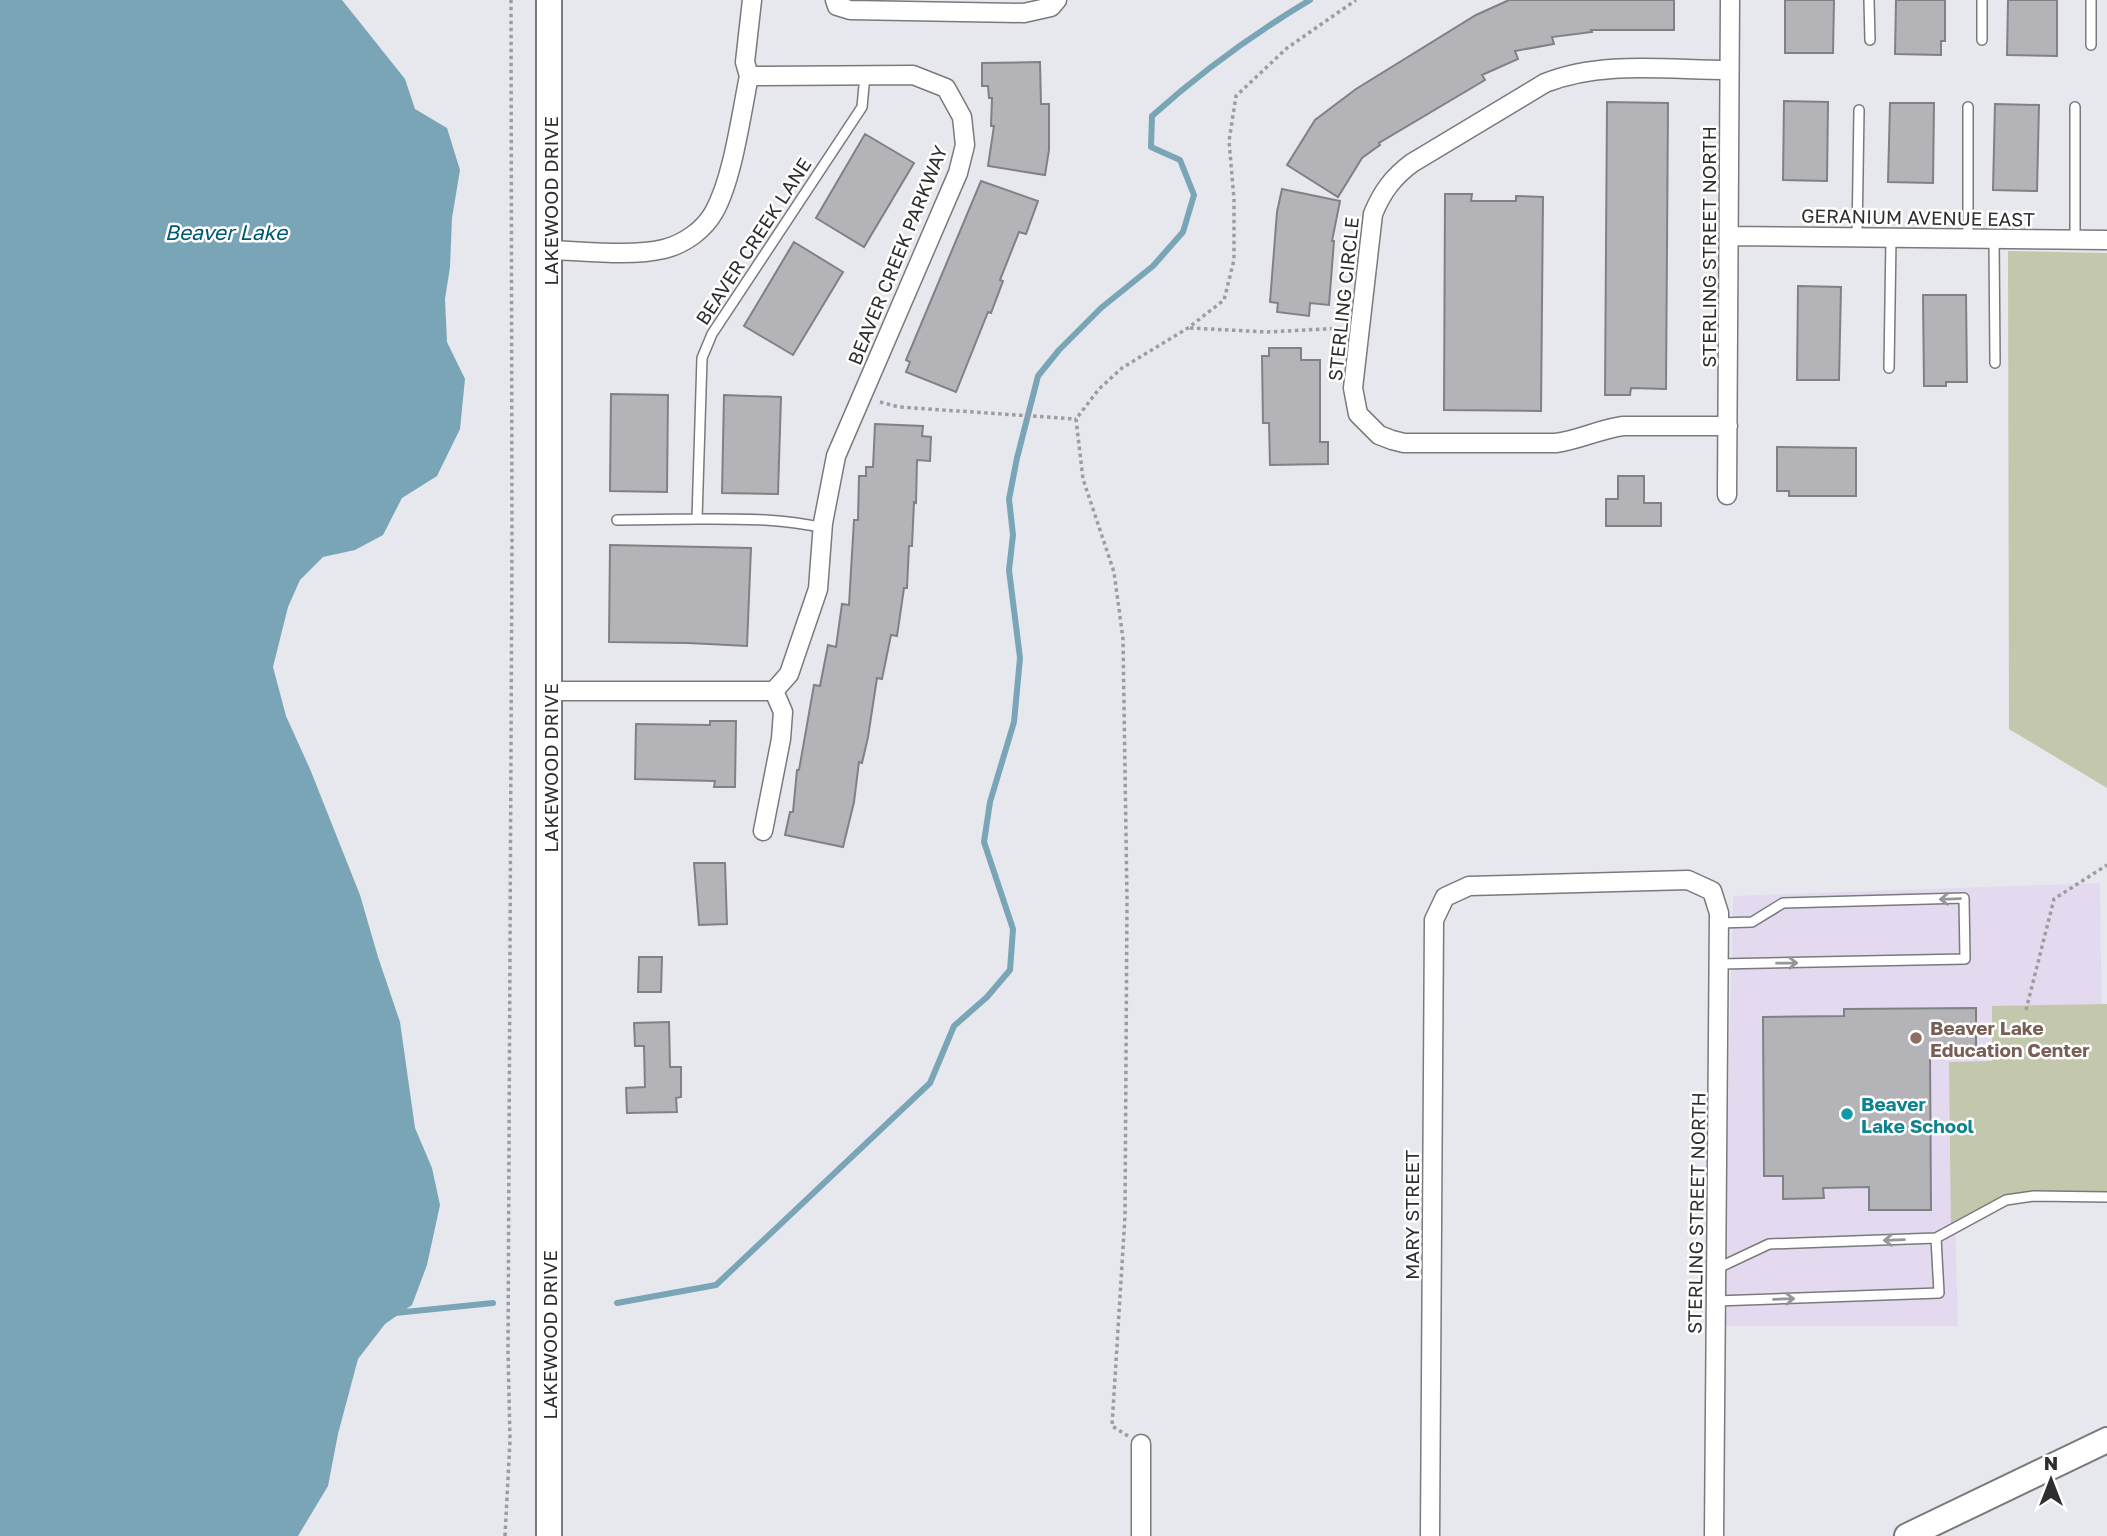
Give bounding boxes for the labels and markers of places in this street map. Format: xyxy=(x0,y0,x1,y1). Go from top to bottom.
place label: Beaver Lake Education Center xyxy=(1930,1016,2090,1061)
marker: Beaver Lake Education Center xyxy=(1908,1030,1924,1046)
place label: Beaver Lake School xyxy=(1861,1092,1974,1137)
marker: Beaver Lake School xyxy=(1839,1106,1855,1122)

